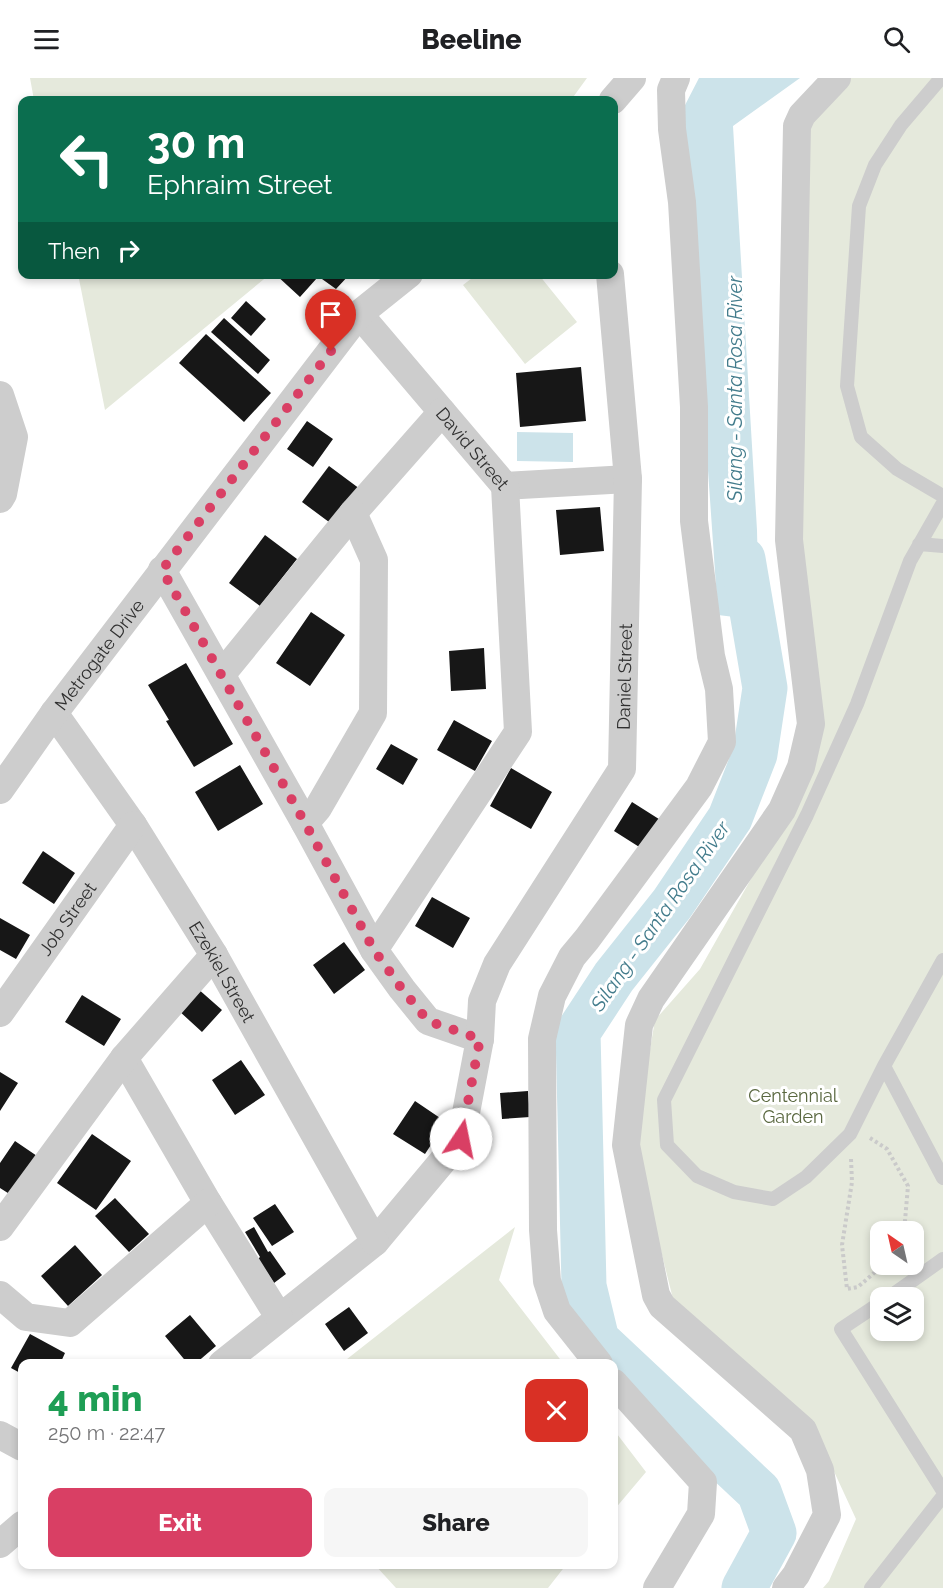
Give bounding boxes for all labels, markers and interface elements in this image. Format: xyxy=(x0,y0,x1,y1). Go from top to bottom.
icon: menu xyxy=(30,23,63,56)
icon: search xyxy=(880,23,913,56)
text: Beeline xyxy=(421,24,522,55)
text: 30 m xyxy=(147,119,245,168)
icon: left xyxy=(48,120,126,198)
text: Ephraim Street xyxy=(147,169,332,200)
icon: right xyxy=(112,234,145,267)
text: Then xyxy=(48,238,100,264)
water label: Silang - Santa Rosa River xyxy=(723,275,747,503)
pin xyxy=(305,289,356,351)
icon: arrive xyxy=(314,298,347,331)
street label: David Street xyxy=(432,403,514,494)
street label: Metrogate Drive xyxy=(50,594,148,714)
street label: Daniel Street xyxy=(612,623,636,730)
water label: Silang - Santa Rosa River xyxy=(585,816,735,1016)
street label: Job Street xyxy=(34,878,100,959)
street label: Ezekiel Street xyxy=(185,917,260,1026)
park label: Centennial Garden xyxy=(748,1085,838,1127)
position arrow xyxy=(429,1107,493,1171)
north arrow xyxy=(870,1221,924,1275)
map controls xyxy=(870,1221,924,1341)
button: layers xyxy=(870,1287,924,1341)
text: 4 min xyxy=(48,1377,143,1419)
button: close xyxy=(525,1379,588,1442)
text: 250 m · 22:47 xyxy=(48,1421,165,1445)
button: Exit xyxy=(48,1488,312,1557)
button: Share xyxy=(324,1488,588,1557)

